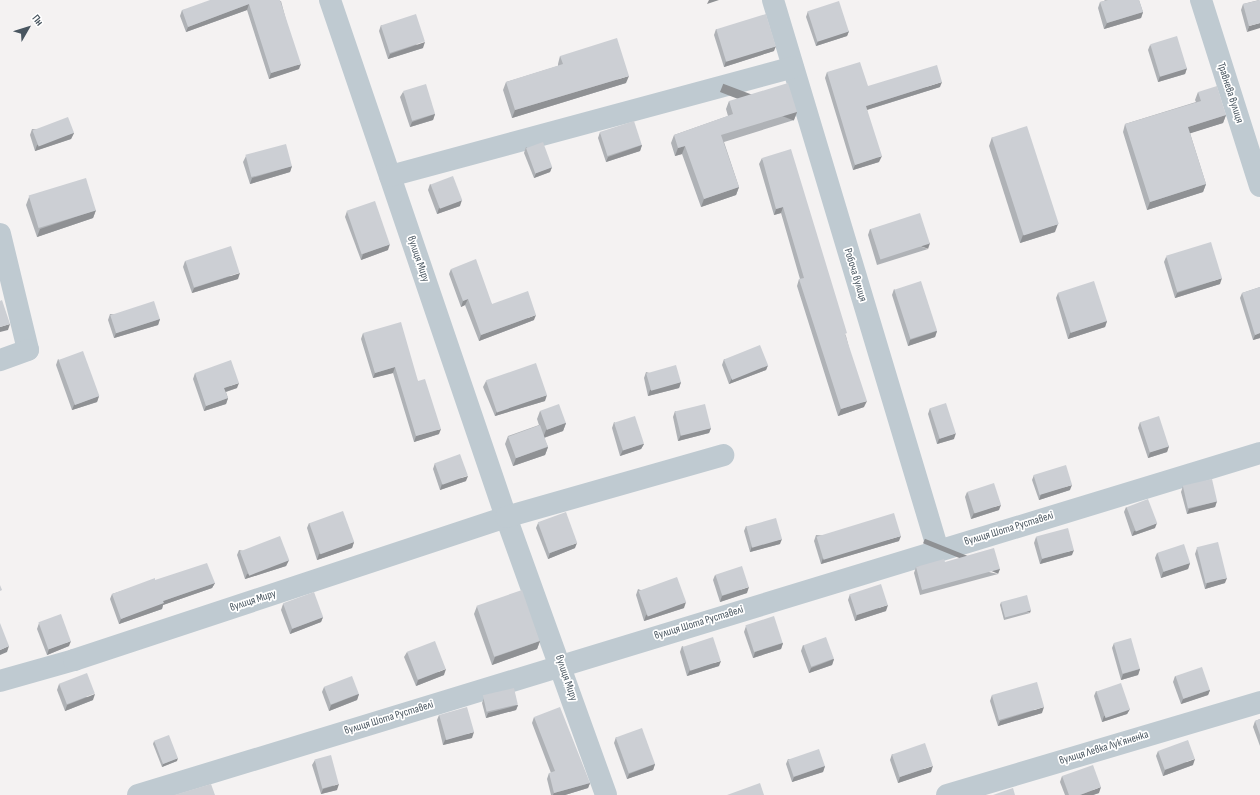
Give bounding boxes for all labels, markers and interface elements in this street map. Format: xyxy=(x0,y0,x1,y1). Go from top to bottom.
north arrow xyxy=(8,8,48,48)
text: Пн xyxy=(29,12,46,28)
street label: Травнева вулиця xyxy=(1214,61,1246,125)
street label: вулиця Миру xyxy=(404,234,432,284)
street label: Робоча вулиця xyxy=(841,247,869,303)
street label: вулиця Шота Руставелі xyxy=(963,509,1055,549)
street label: вулиця Миру xyxy=(228,587,278,615)
street label: вулиця Шота Руставелі xyxy=(653,603,745,643)
street label: вулиця Миру xyxy=(552,653,580,703)
street label: вулиця Шота Руставелі xyxy=(343,698,435,738)
street label: вулиця Левка Лукʼяненка xyxy=(1058,728,1150,768)

